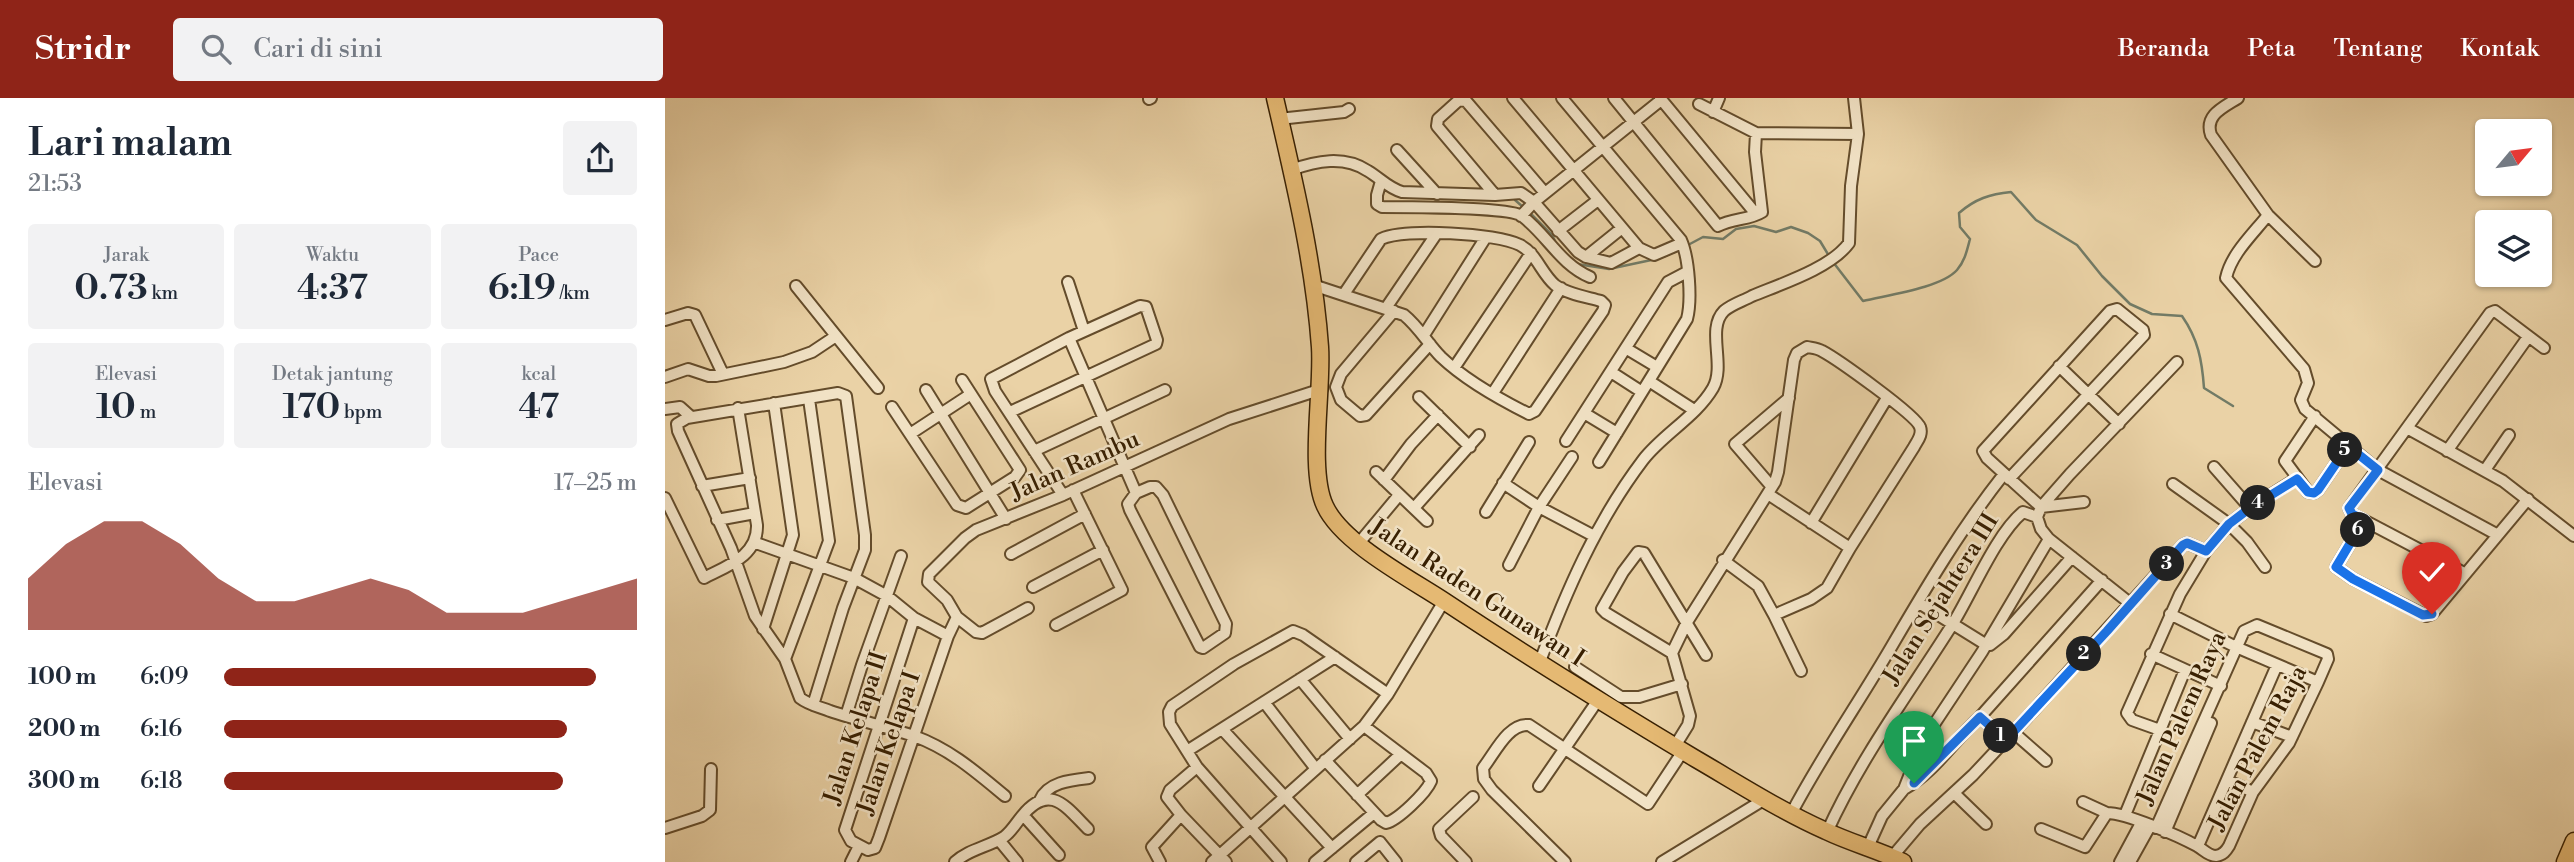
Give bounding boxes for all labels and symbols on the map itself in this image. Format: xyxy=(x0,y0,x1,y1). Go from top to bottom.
north arrow xyxy=(2475,119,2551,196)
street label: Jalan Rambu xyxy=(1005,424,1145,508)
pin: 5 xyxy=(2327,432,2363,468)
pin: 4 xyxy=(2241,486,2275,520)
street label: Jalan Sejahtera III xyxy=(1876,508,2006,691)
street label: Jalan Raden Gunawan I xyxy=(1363,512,1590,674)
pin: 6 xyxy=(2341,512,2375,548)
pin xyxy=(2402,542,2462,614)
pin: 3 xyxy=(2149,546,2185,582)
street label: Jalan Palem Raya xyxy=(2130,626,2234,810)
pin: 2 xyxy=(2067,636,2101,672)
street label: Jalan Kelapa II xyxy=(818,648,894,808)
street label: Jalan Palem Raja xyxy=(2201,660,2314,836)
street label: Jalan Kelapa I xyxy=(851,668,927,818)
pin xyxy=(1884,711,1944,783)
pin: 1 xyxy=(1983,718,2019,754)

